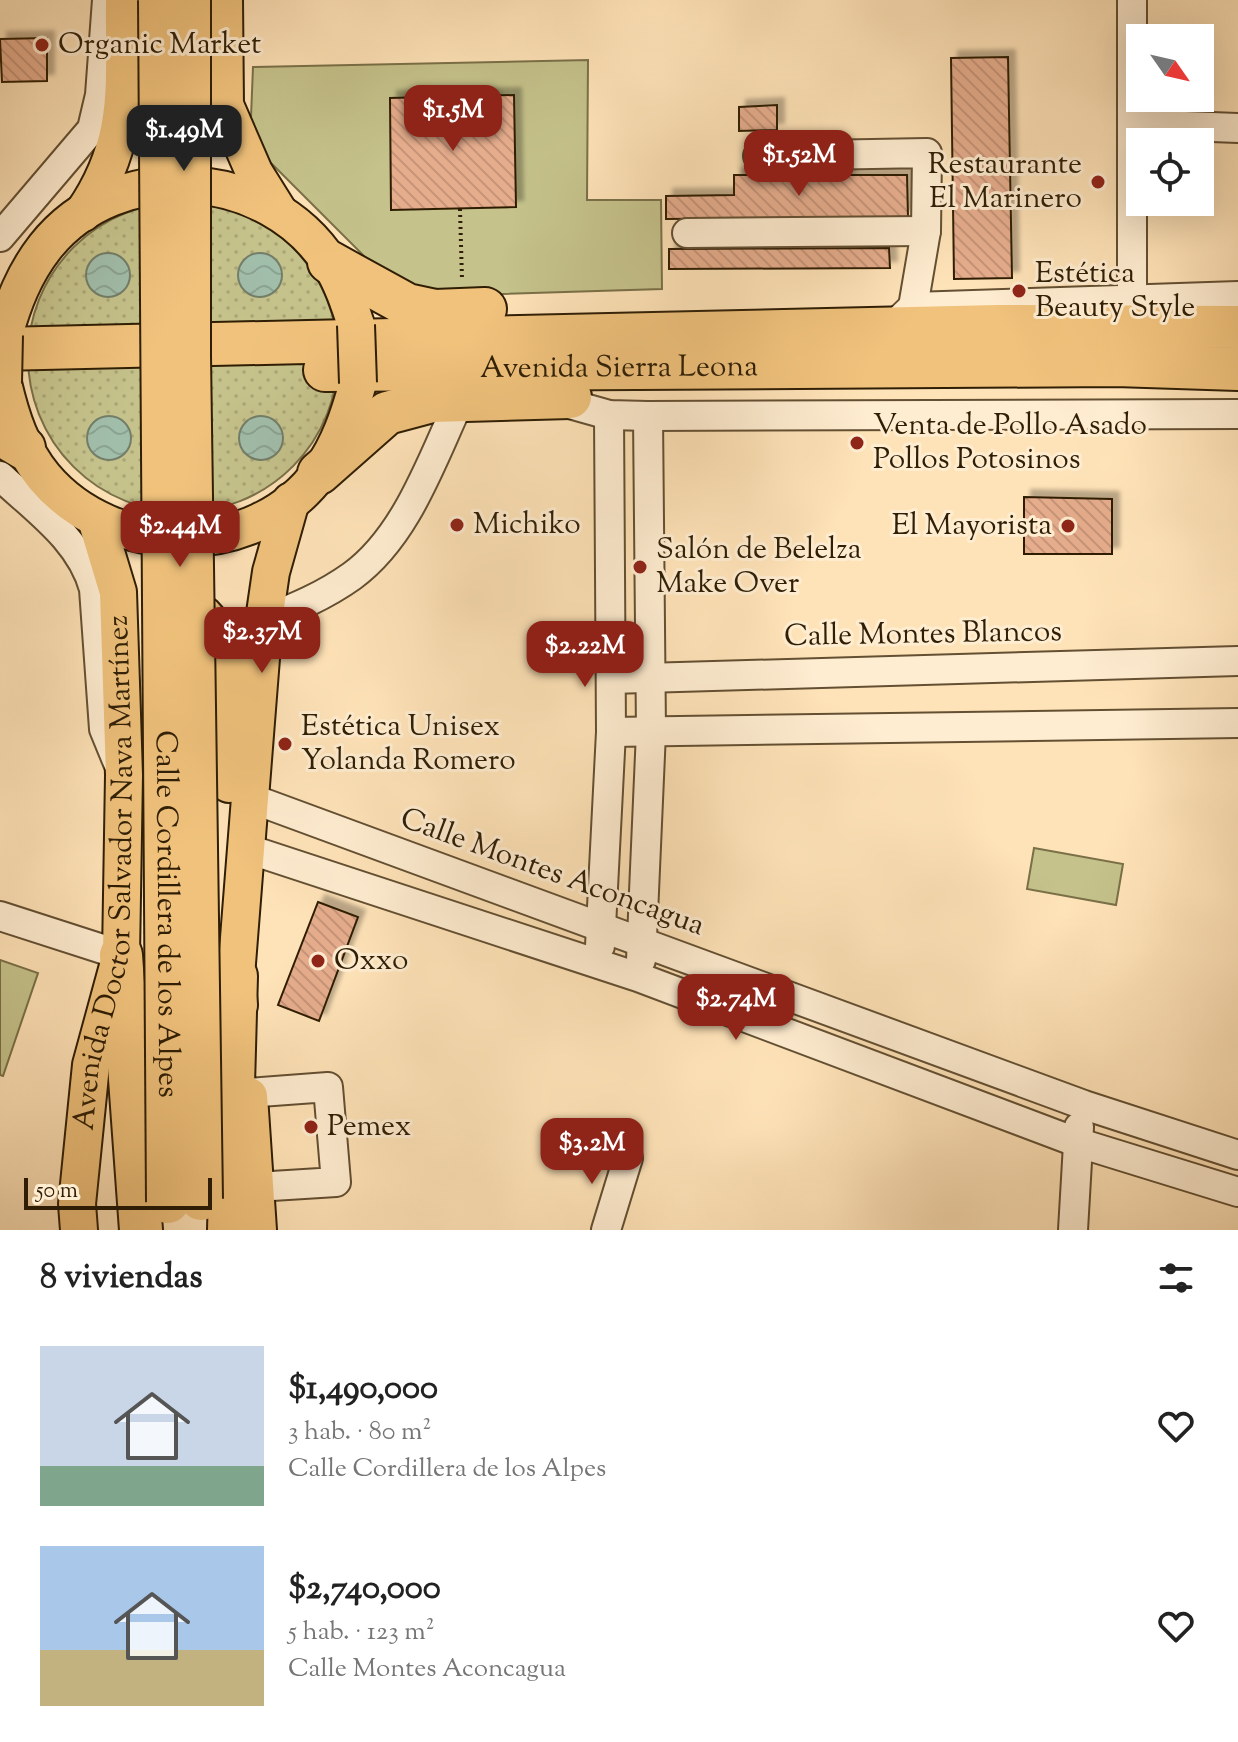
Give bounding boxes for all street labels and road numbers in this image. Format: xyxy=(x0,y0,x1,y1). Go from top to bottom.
street label: Avenida Sierra Leona xyxy=(480,346,758,391)
street label: Calle Montes Blancos xyxy=(784,611,1062,659)
street label: Avenida Doctor Salvador Nava Martínez xyxy=(63,614,146,1132)
street label: Calle Cordillera de los Alpes xyxy=(143,730,189,1098)
street label: Calle Montes Aconcagua xyxy=(394,798,710,948)

